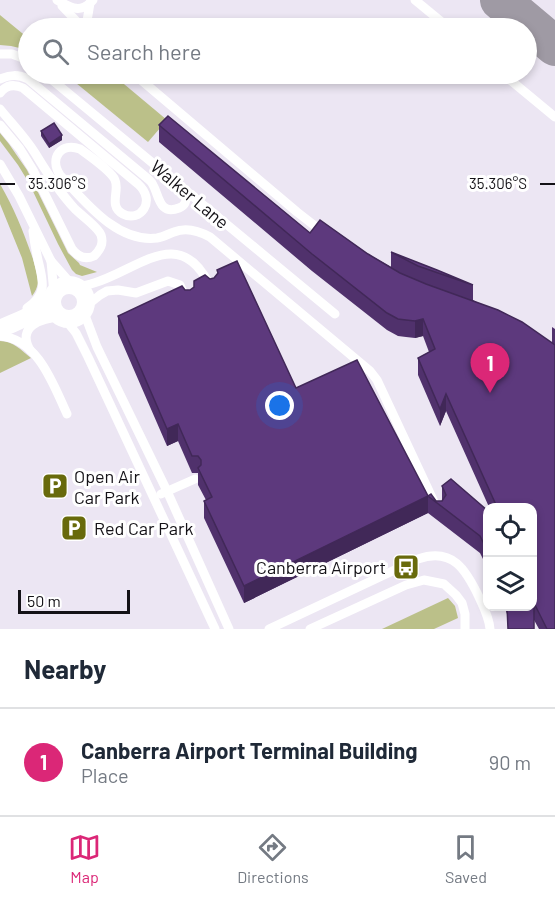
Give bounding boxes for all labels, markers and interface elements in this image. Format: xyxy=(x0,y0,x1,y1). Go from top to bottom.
search box xyxy=(18,18,537,84)
icon: search xyxy=(39,35,72,68)
text: Search here xyxy=(87,38,201,64)
street label: Walker Lane xyxy=(146,155,234,233)
text: 35.306°S xyxy=(28,174,86,192)
text: 35.306°S xyxy=(469,174,527,192)
pin: 1 xyxy=(470,344,510,393)
your location xyxy=(265,391,294,420)
place label: Open Air Car Park xyxy=(74,465,140,508)
parking icon: Open Air Car Park xyxy=(40,471,70,501)
map controls xyxy=(483,503,537,611)
button: locate xyxy=(483,503,537,557)
parking icon: Red Car Park xyxy=(59,513,89,543)
place label: Red Car Park xyxy=(94,517,194,539)
bus stop icon: Canberra Airport xyxy=(391,552,421,582)
place label: Canberra Airport xyxy=(256,556,386,578)
button: layers xyxy=(483,557,537,611)
scale bar xyxy=(18,587,130,614)
text: 50 m xyxy=(27,591,61,610)
text: Nearby xyxy=(24,653,106,684)
text: Canberra Airport Terminal Building xyxy=(81,737,418,763)
text: 1 xyxy=(40,750,47,774)
text: 90 m xyxy=(489,750,531,774)
text: Place xyxy=(81,763,129,787)
tab: Map xyxy=(68,831,101,886)
tab: Directions xyxy=(237,831,309,886)
tab: Saved xyxy=(445,831,487,886)

